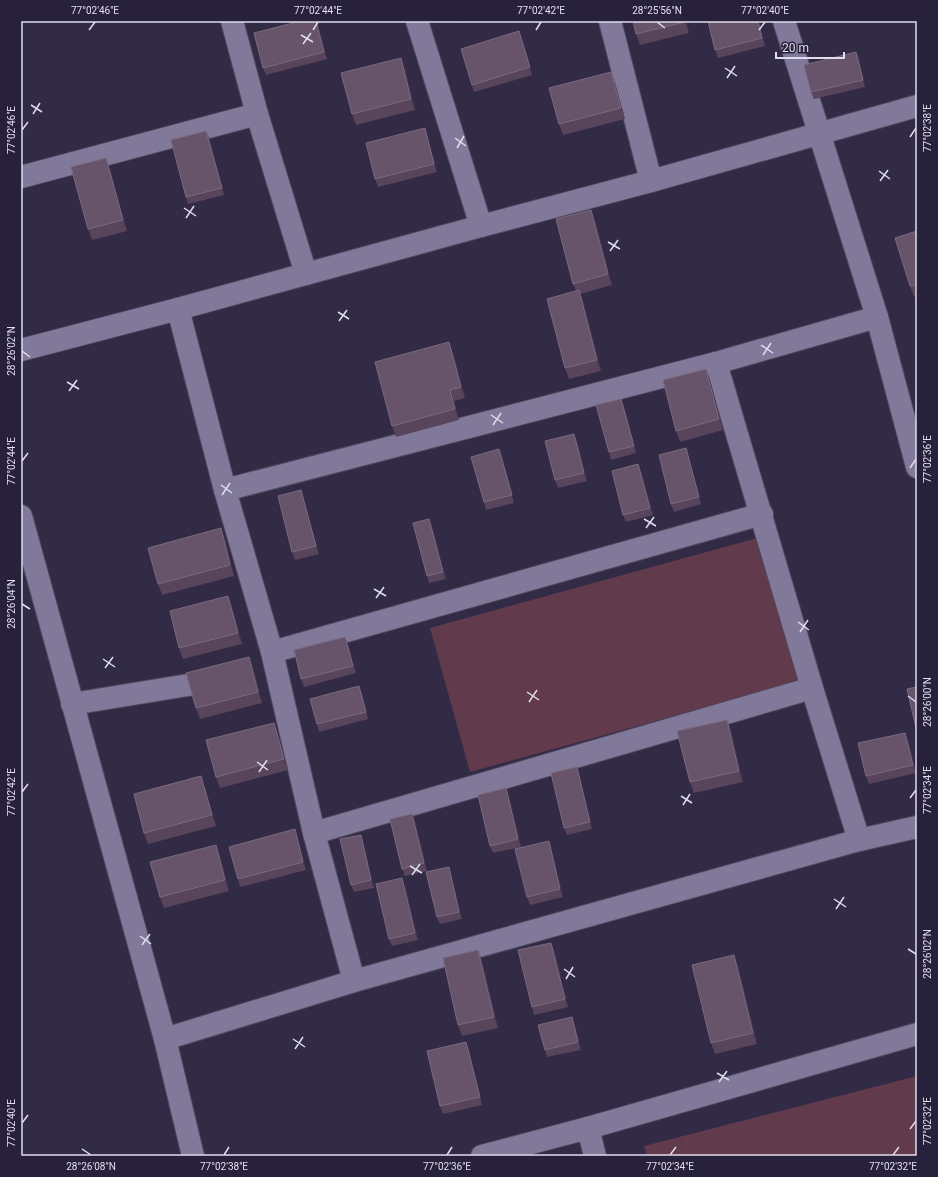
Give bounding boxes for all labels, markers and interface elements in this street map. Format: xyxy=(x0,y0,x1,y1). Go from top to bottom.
text: 77°02'46"E xyxy=(71,5,119,16)
text: 77°02'44"E xyxy=(294,5,342,16)
text: 77°02'42"E xyxy=(517,5,565,16)
text: 28°25'56"N xyxy=(632,5,682,16)
text: 77°02'40"E xyxy=(741,5,789,16)
scale bar xyxy=(776,34,844,60)
text: 20 m xyxy=(782,41,809,55)
text: 77°02'38"E xyxy=(922,104,933,152)
text: 77°02'46"E xyxy=(6,106,17,154)
text: 28°26'02"N xyxy=(6,326,17,376)
text: 77°02'36"E xyxy=(922,435,933,483)
text: 77°02'44"E xyxy=(6,437,17,485)
text: 28°26'04"N xyxy=(6,579,17,629)
text: 28°26'00"N xyxy=(922,677,933,727)
text: 77°02'34"E xyxy=(922,766,933,814)
text: 77°02'42"E xyxy=(6,768,17,816)
text: 28°26'02"N xyxy=(922,929,933,979)
text: 77°02'32"E xyxy=(922,1097,933,1145)
text: 77°02'40"E xyxy=(6,1099,17,1147)
text: 28°26'08"N xyxy=(66,1161,116,1172)
text: 77°02'38"E xyxy=(200,1161,248,1172)
text: 77°02'36"E xyxy=(423,1161,471,1172)
text: 77°02'34"E xyxy=(646,1161,694,1172)
text: 77°02'32"E xyxy=(869,1161,917,1172)

